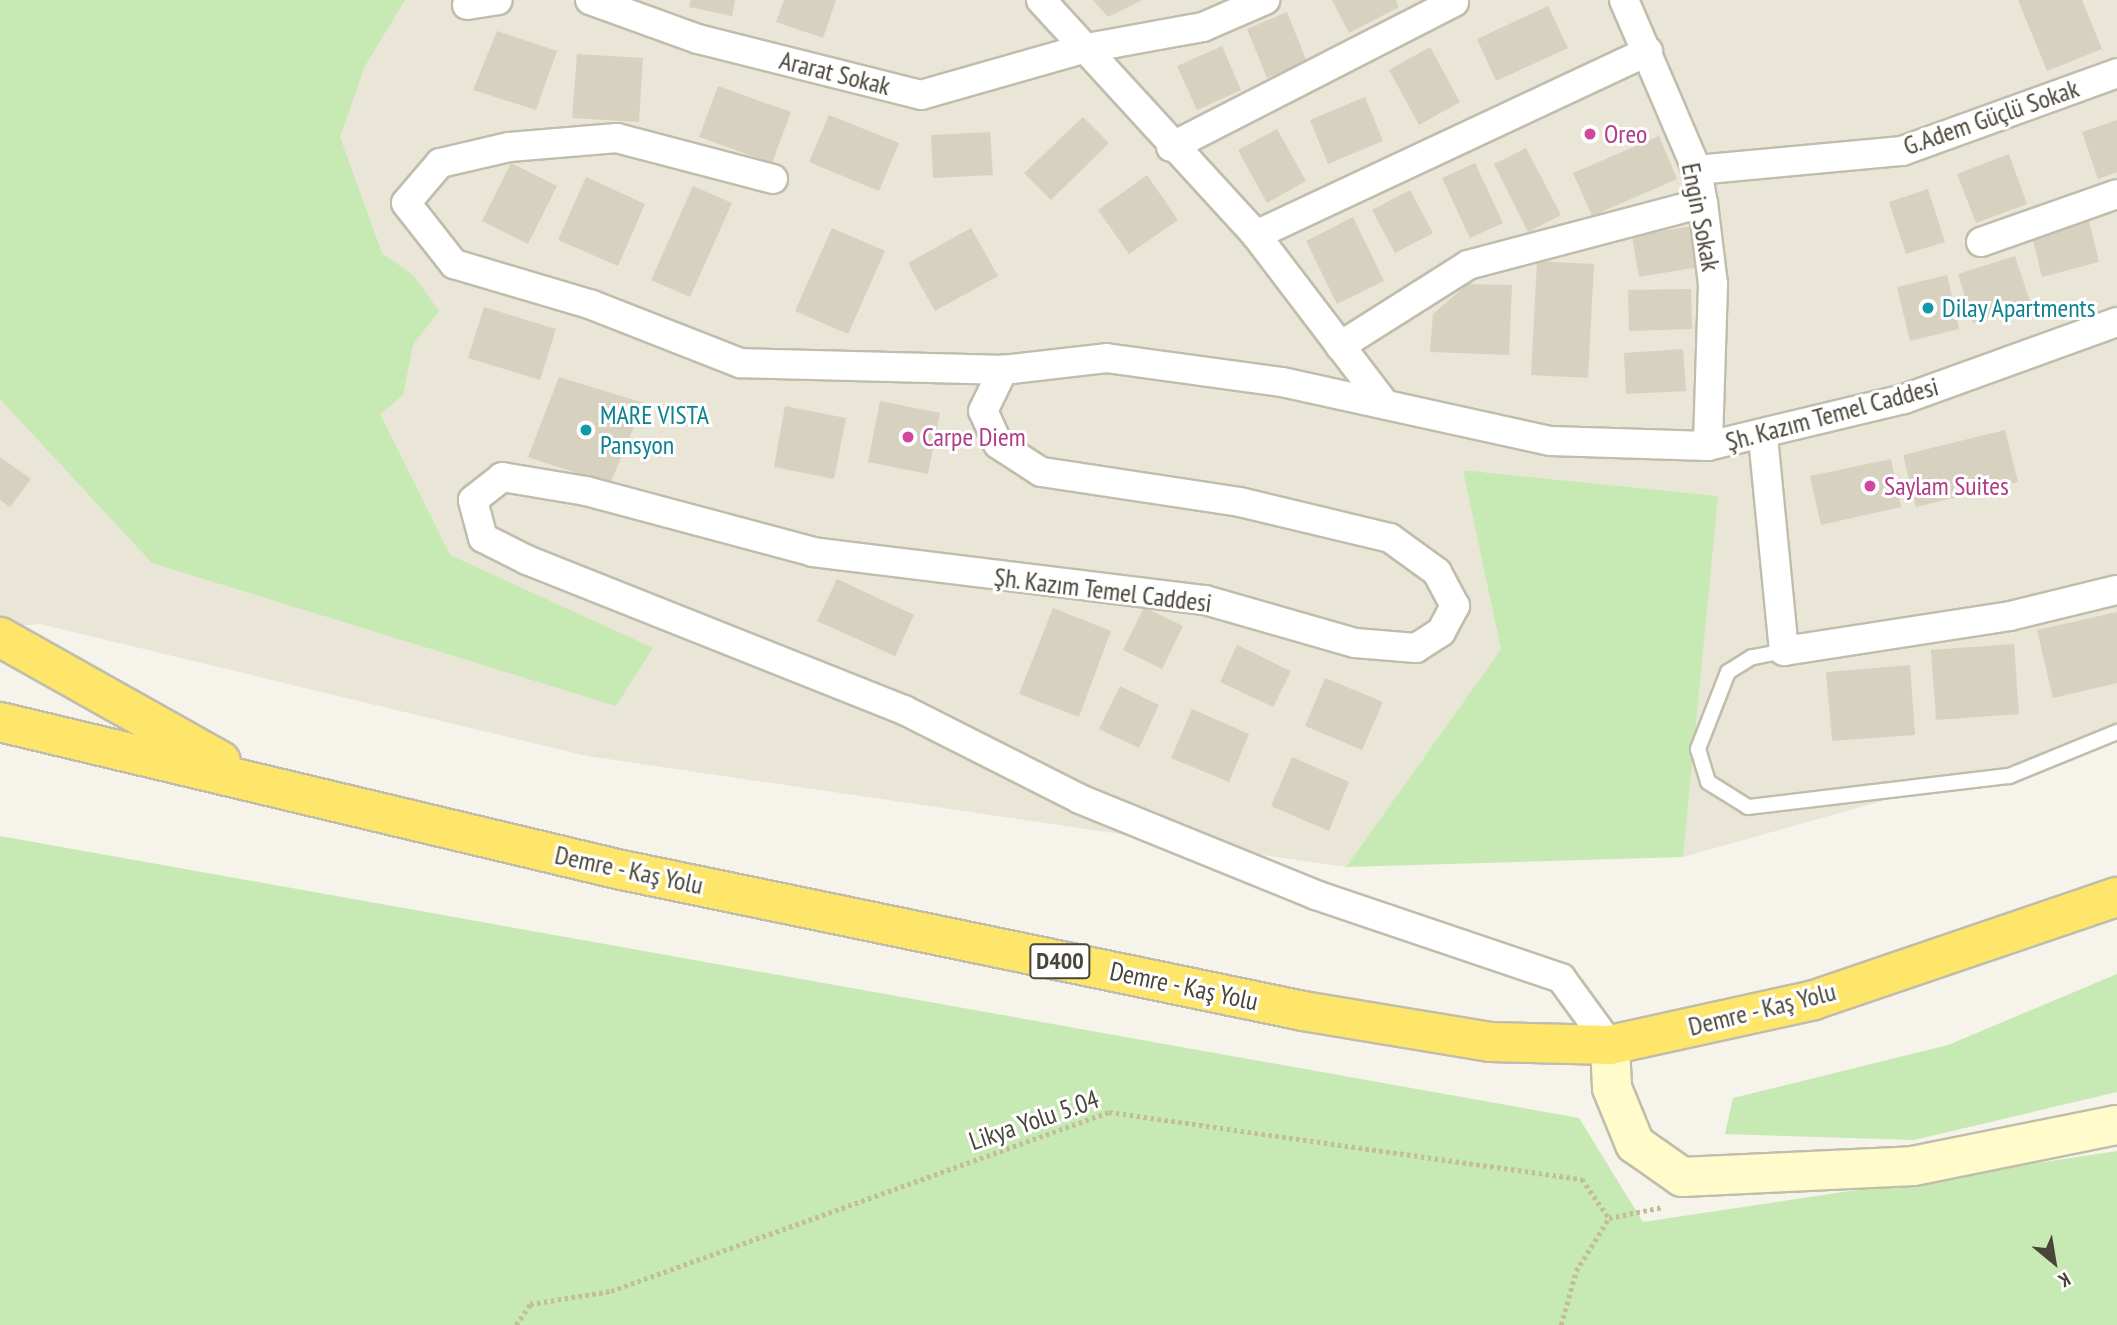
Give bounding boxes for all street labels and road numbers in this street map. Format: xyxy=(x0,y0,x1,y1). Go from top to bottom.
street label: Ararat Sokak xyxy=(776,44,894,102)
street label: G.Adem Güçlü Sokak xyxy=(1899,72,2083,162)
street label: Engin Sokak xyxy=(1675,160,1727,274)
street label: Şh. Kazım Temel Caddesi xyxy=(1721,370,1943,458)
street label: Şh. Kazım Temel Caddesi xyxy=(991,561,1215,619)
street label: Demre - Kaş Yolu xyxy=(551,839,707,901)
road number: D400 xyxy=(1028,940,1092,981)
street label: Demre - Kaş Yolu xyxy=(1106,955,1262,1017)
street label: Demre - Kaş Yolu xyxy=(1684,975,1840,1043)
street label: Likya Yolu 5.04 xyxy=(965,1083,1103,1157)

